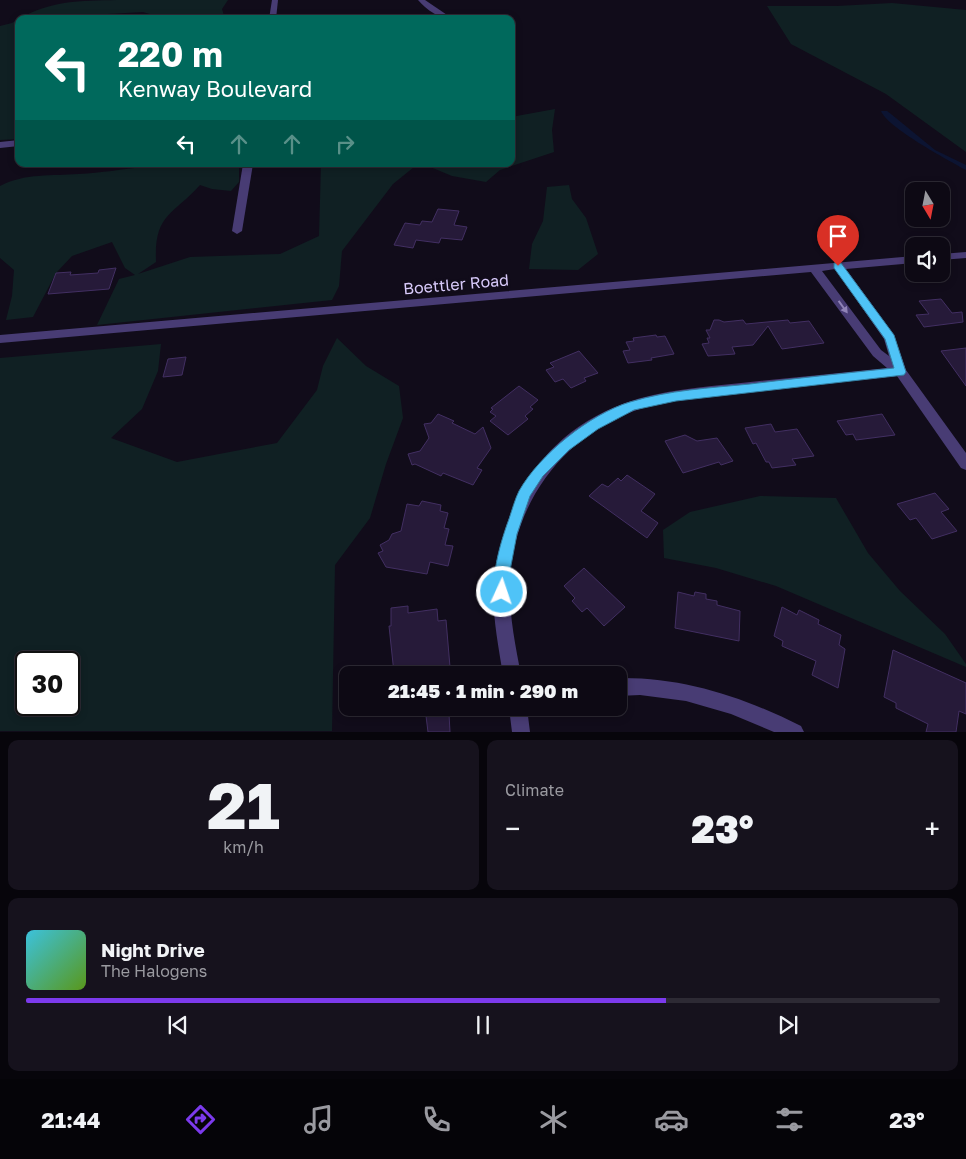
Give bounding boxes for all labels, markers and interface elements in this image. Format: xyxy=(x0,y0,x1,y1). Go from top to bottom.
text: 220 m xyxy=(118,33,223,75)
icon: left xyxy=(35,35,100,100)
text: Kenway Boulevard xyxy=(118,75,312,102)
icon: left xyxy=(172,130,200,158)
icon: ahead xyxy=(225,130,253,158)
icon: ahead xyxy=(278,130,306,158)
icon: right xyxy=(331,130,359,158)
north arrow xyxy=(905,182,950,228)
map controls xyxy=(905,182,950,282)
pin xyxy=(817,215,859,266)
icon: arrive xyxy=(824,222,852,250)
button: sound xyxy=(905,237,950,282)
street label: Boettler Road xyxy=(402,269,510,299)
one-way arrow xyxy=(838,300,848,314)
position arrow xyxy=(475,565,527,617)
speed limit sign: 30 xyxy=(15,651,80,716)
text: 21:45 · 1 min · 290 m xyxy=(388,679,578,702)
text: 21 xyxy=(207,765,280,843)
text: Climate xyxy=(505,780,564,800)
text: 23° xyxy=(691,806,754,851)
text: − xyxy=(505,812,520,845)
text: + xyxy=(925,812,940,845)
text: km/h xyxy=(223,837,264,857)
text: Night Drive xyxy=(101,938,205,961)
text: The Halogens xyxy=(101,961,207,981)
icon: previous xyxy=(164,1011,192,1039)
icon: pause xyxy=(469,1011,497,1039)
icon: next xyxy=(774,1011,802,1039)
icon: directions xyxy=(183,1102,218,1137)
icon: music xyxy=(301,1102,336,1137)
icon: phone xyxy=(419,1102,454,1137)
icon: climate xyxy=(536,1102,571,1137)
icon: car xyxy=(654,1102,689,1137)
icon: filters xyxy=(772,1102,807,1137)
text: 21:44 xyxy=(41,1106,101,1133)
text: 23° xyxy=(889,1106,925,1133)

